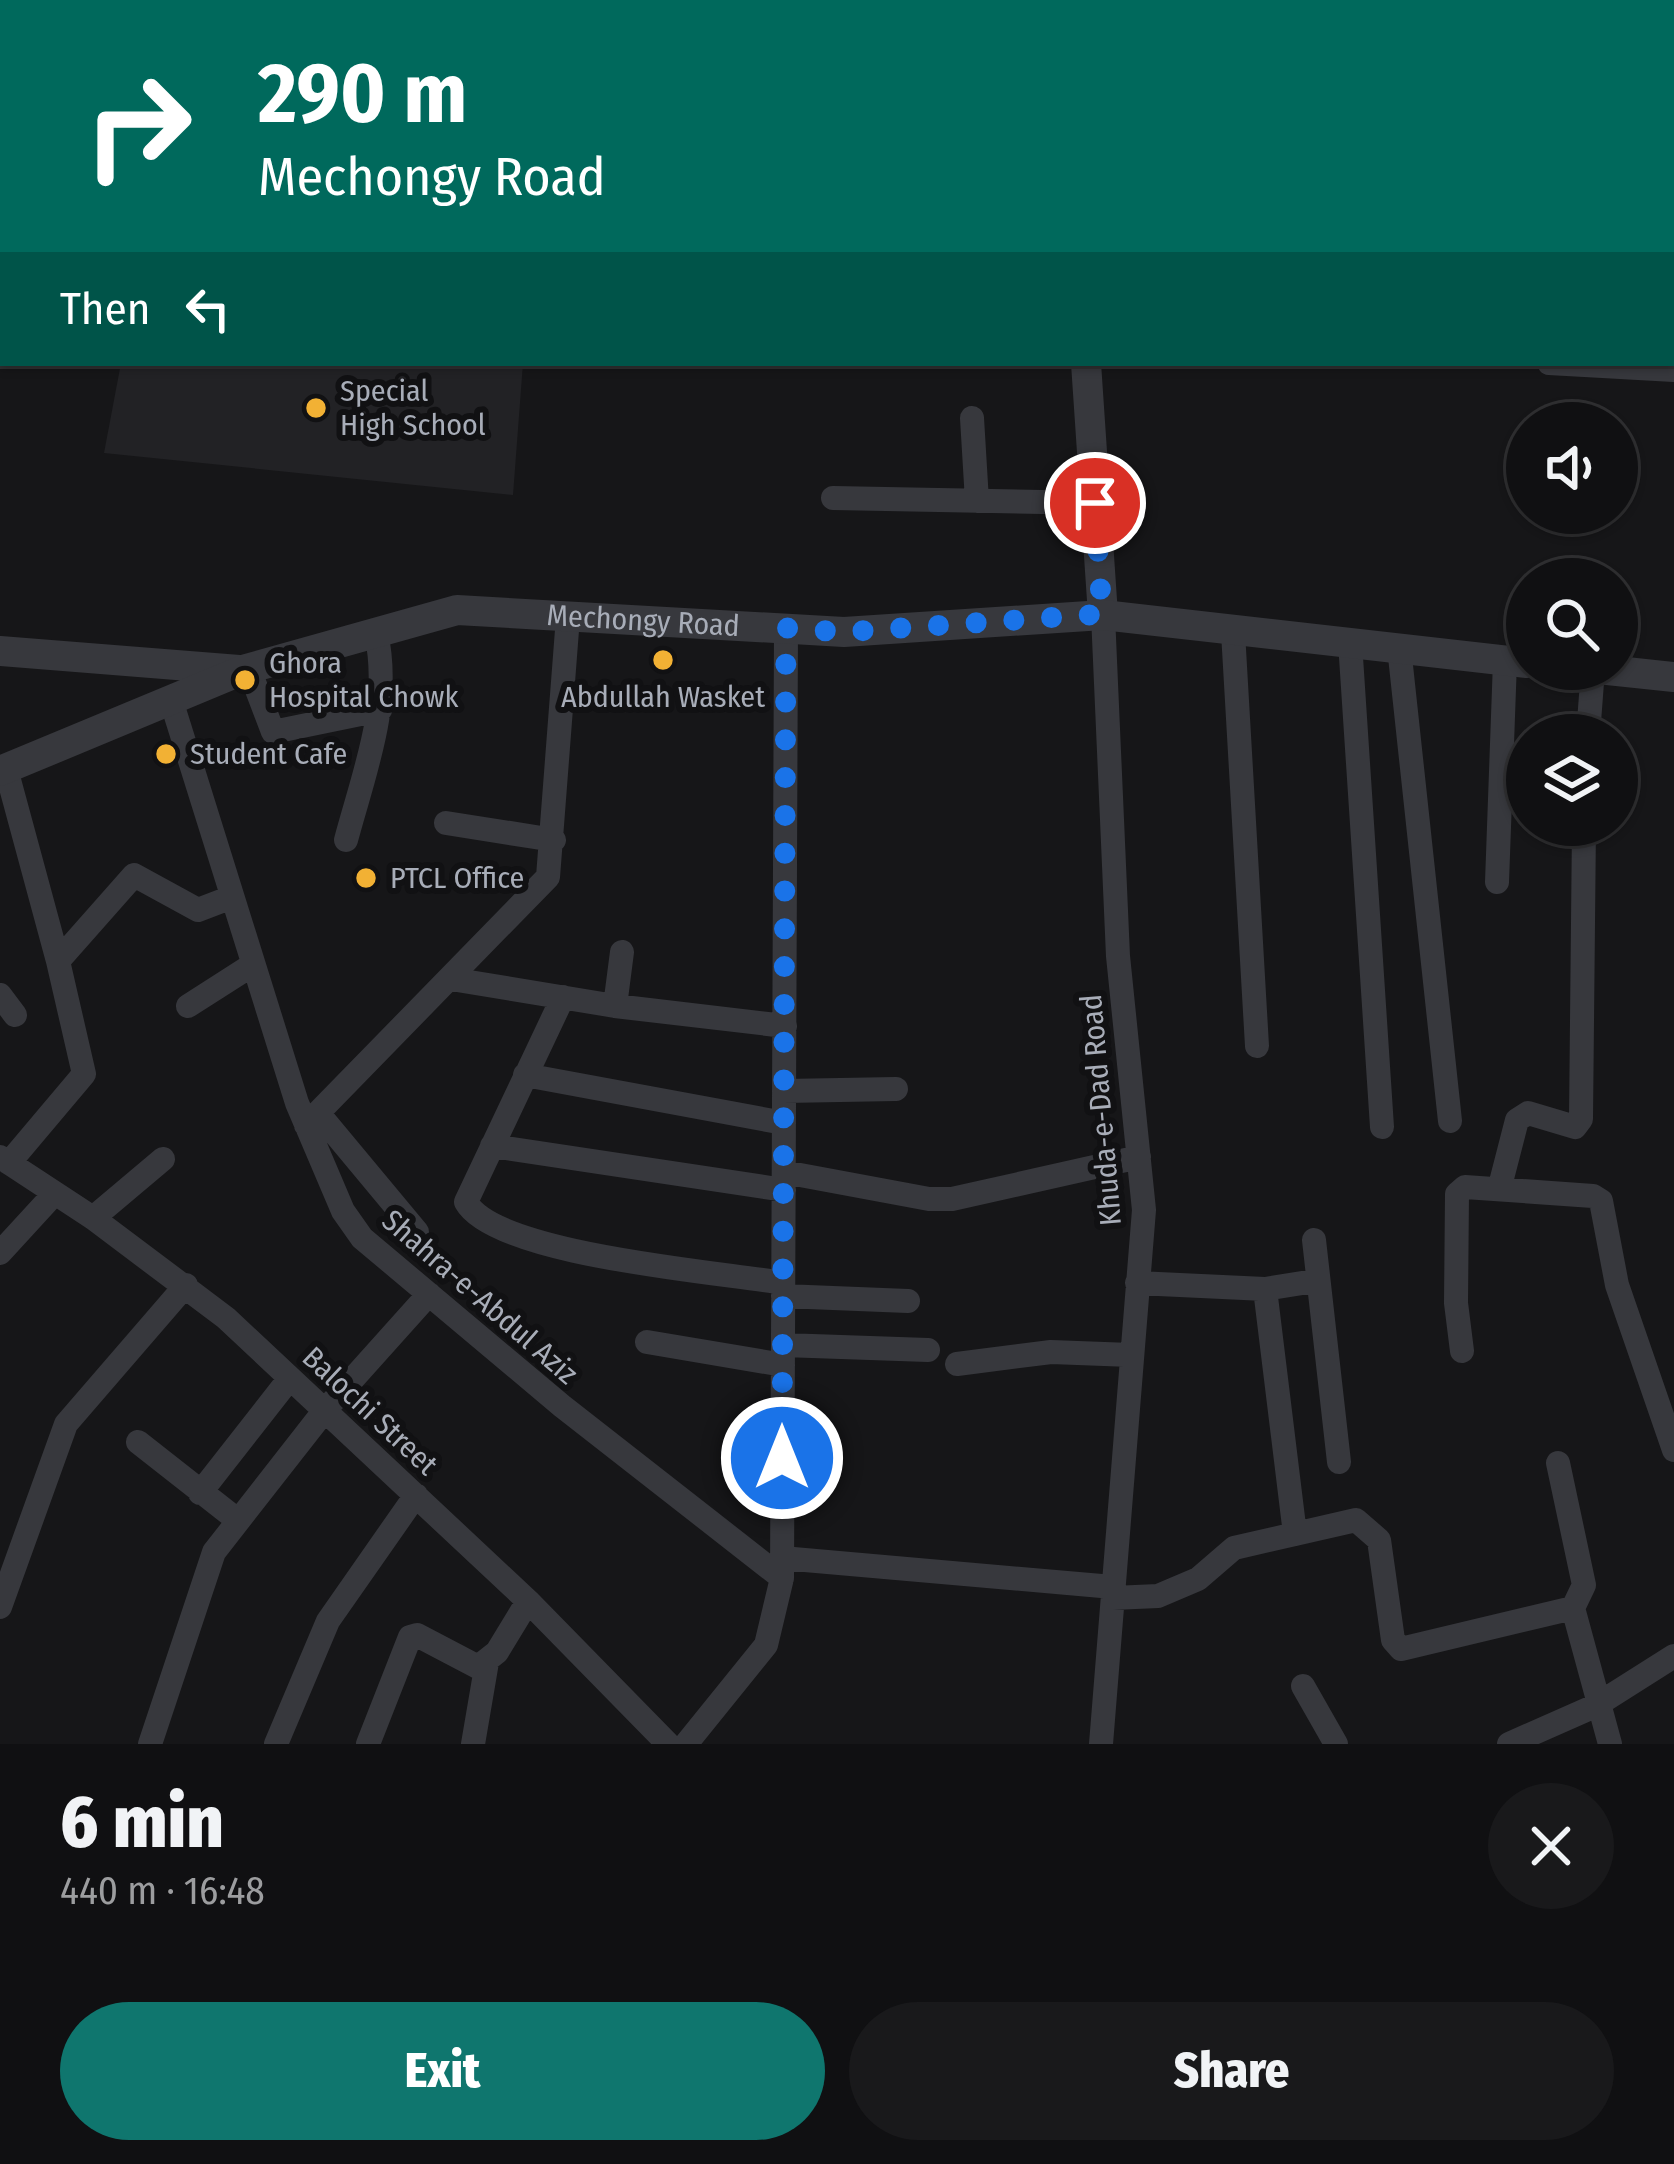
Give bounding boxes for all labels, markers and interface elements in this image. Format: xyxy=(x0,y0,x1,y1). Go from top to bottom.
text: 290 m xyxy=(258,43,467,144)
icon: right xyxy=(60,48,216,204)
text: Mechongy Road xyxy=(258,145,606,209)
icon: left xyxy=(175,276,241,342)
text: Then xyxy=(60,282,151,336)
place label: Special High School xyxy=(340,373,486,443)
marker: Special High School xyxy=(303,395,329,421)
map controls xyxy=(1506,402,1638,846)
button: sound xyxy=(1506,402,1638,534)
pin xyxy=(1044,452,1146,554)
icon: arrive xyxy=(1062,470,1128,536)
button: search xyxy=(1506,558,1638,690)
street label: Mechongy Road xyxy=(546,597,741,644)
place label: Ghora Hospital Chowk xyxy=(269,645,458,715)
marker: Abdullah Wasket xyxy=(650,647,676,673)
marker: Ghora Hospital Chowk xyxy=(232,667,258,693)
place label: Abdullah Wasket xyxy=(561,679,765,715)
button: layers xyxy=(1506,714,1638,846)
place label: Student Cafe xyxy=(190,736,347,772)
marker: Student Cafe xyxy=(153,741,179,767)
place label: PTCL Office xyxy=(390,860,524,896)
marker: PTCL Office xyxy=(353,865,379,891)
street label: Khuda-e-Dad Road xyxy=(1073,993,1129,1227)
street label: Shahra-e-Abdul Aziz xyxy=(375,1202,585,1392)
street label: Balochi Street xyxy=(295,1339,445,1483)
position arrow xyxy=(719,1395,845,1521)
text: 6 min xyxy=(60,1780,224,1866)
button: close xyxy=(1488,1783,1614,1909)
text: 440 m · 16:48 xyxy=(60,1868,265,1914)
button: Exit xyxy=(60,2002,825,2140)
button: Share xyxy=(849,2002,1614,2140)

